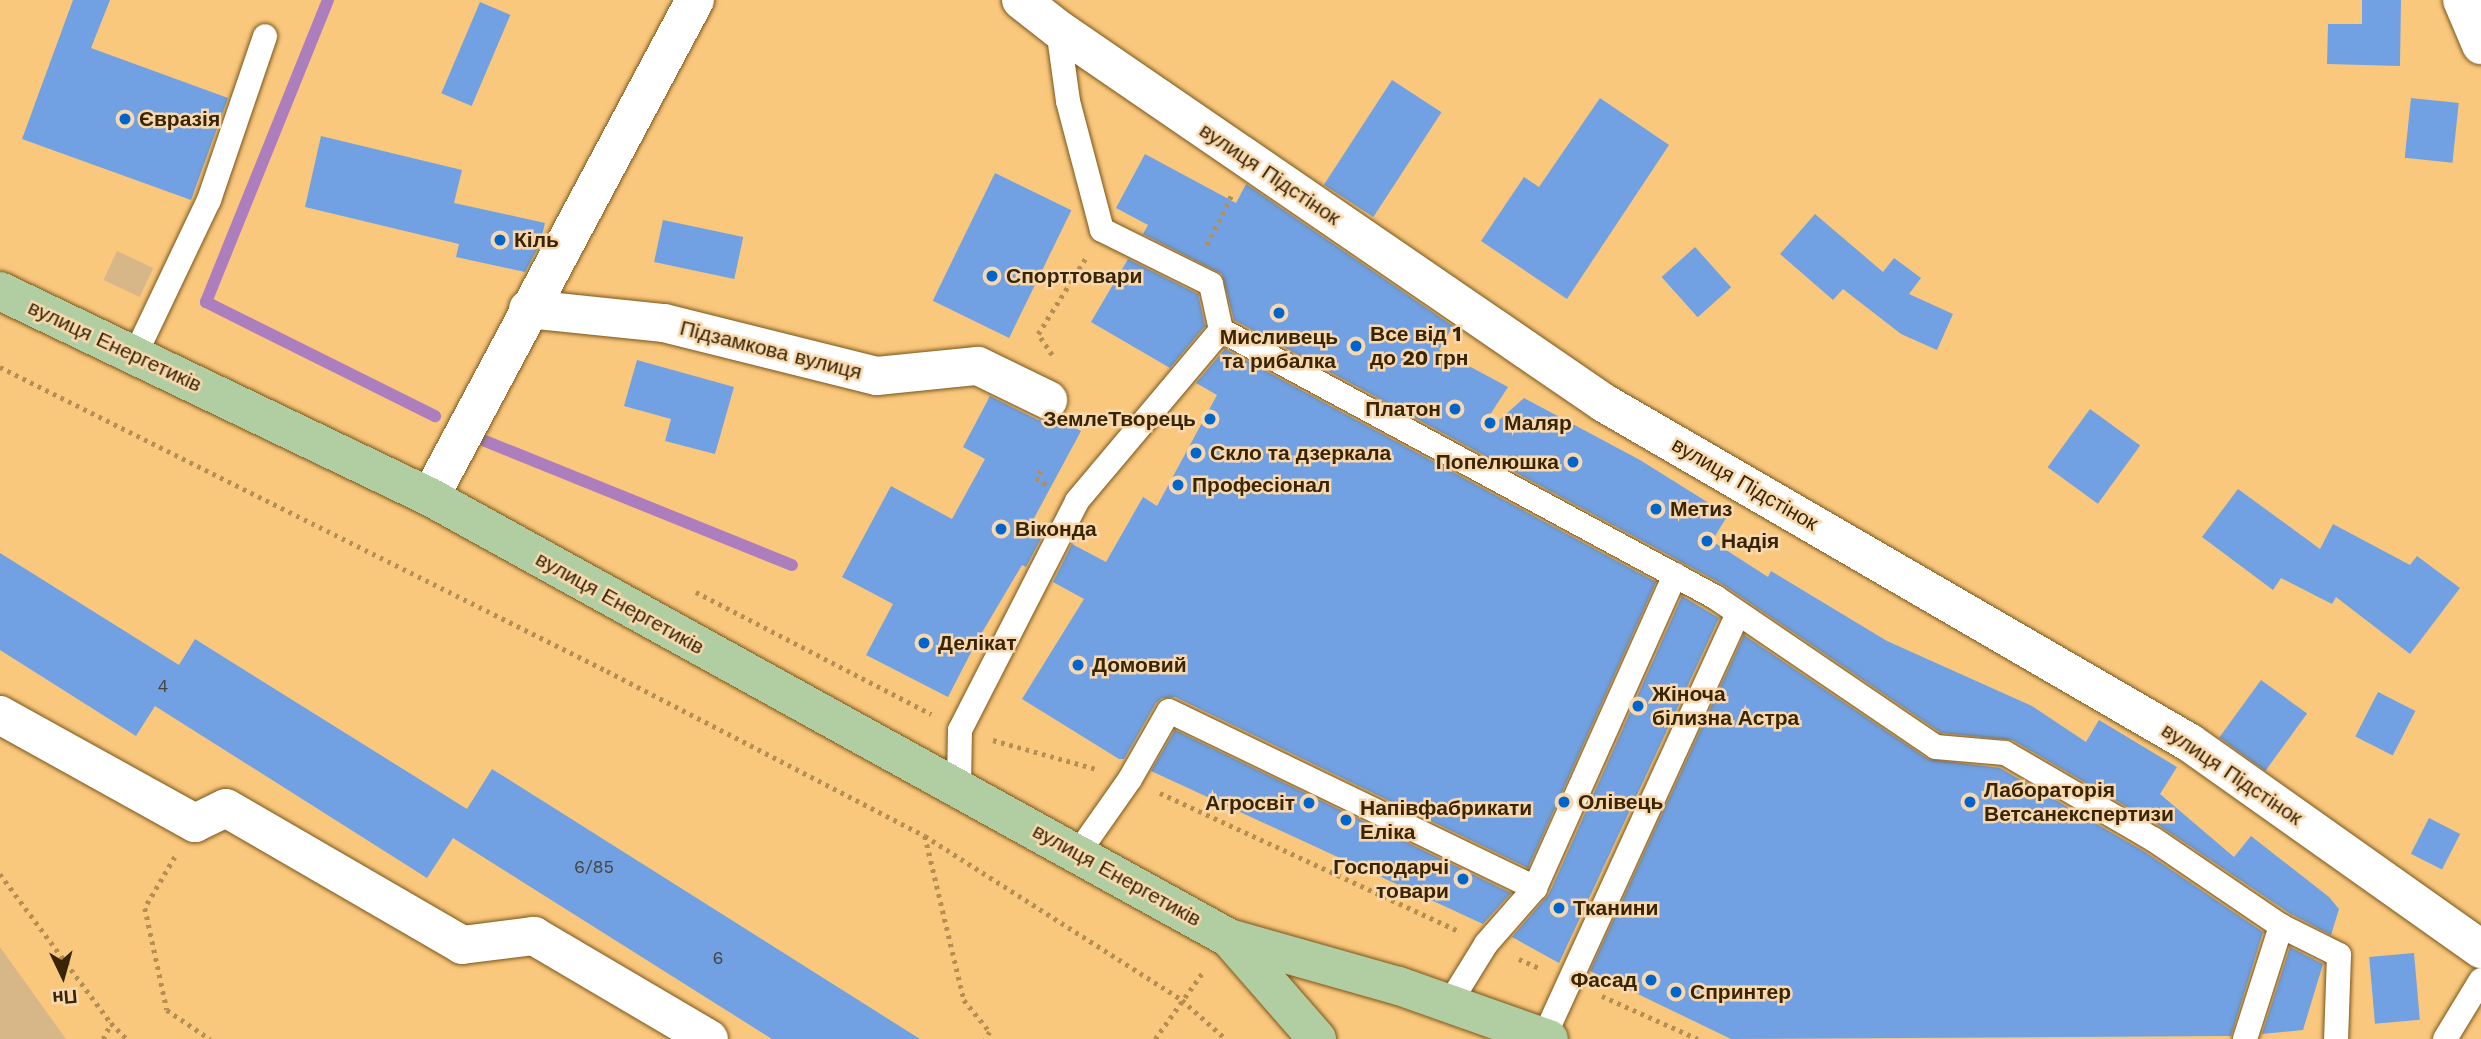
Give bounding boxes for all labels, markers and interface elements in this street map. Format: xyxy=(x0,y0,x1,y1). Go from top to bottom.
place label: Євразія xyxy=(139,106,220,132)
marker: Євразія xyxy=(117,111,133,127)
street label: вулиця Підстінок xyxy=(1195,118,1345,230)
place label: Кіль xyxy=(514,227,559,253)
marker: Кіль xyxy=(492,232,508,248)
place label: Спорттовари xyxy=(1006,263,1142,289)
marker: Спорттовари xyxy=(984,268,1000,284)
street label: вулиця Енергетиків xyxy=(24,295,206,397)
marker: Мисливець та рибалка xyxy=(1271,305,1287,321)
street label: Підзамкова вулиця xyxy=(677,315,865,385)
place label: Все від 1 до 20 грн xyxy=(1370,321,1468,371)
place label: Мисливець та рибалка xyxy=(1220,324,1338,374)
marker: Все від 1 до 20 грн xyxy=(1348,338,1364,354)
place label: Платон xyxy=(1365,396,1441,422)
marker: Платон xyxy=(1447,401,1463,417)
place label: ЗемлеТворець xyxy=(1043,406,1196,432)
place label: Маляр xyxy=(1504,410,1572,436)
marker: ЗемлеТворець xyxy=(1202,411,1218,427)
marker: Маляр xyxy=(1482,415,1498,431)
street label: вулиця Підстінок xyxy=(1667,432,1823,536)
place label: Скло та дзеркала xyxy=(1210,440,1391,466)
marker: Скло та дзеркала xyxy=(1188,445,1204,461)
place label: Попелюшка xyxy=(1436,449,1559,475)
marker: Попелюшка xyxy=(1565,454,1581,470)
place label: Професіонал xyxy=(1192,472,1330,498)
marker: Професіонал xyxy=(1170,477,1186,493)
place label: Метиз xyxy=(1670,496,1733,522)
marker: Метиз xyxy=(1648,501,1664,517)
place label: Віконда xyxy=(1015,516,1097,542)
marker: Віконда xyxy=(993,521,1009,537)
place label: Надія xyxy=(1721,528,1779,554)
marker: Надія xyxy=(1699,533,1715,549)
street label: вулиця Енергетиків xyxy=(531,546,709,660)
place label: Делікат xyxy=(938,630,1017,656)
marker: Делікат xyxy=(916,635,932,651)
place label: Домовий xyxy=(1092,652,1187,678)
marker: Домовий xyxy=(1070,657,1086,673)
house number: 4 xyxy=(158,675,168,697)
place label: Жіноча білизна Астра xyxy=(1652,681,1799,731)
marker: Жіноча білизна Астра xyxy=(1630,698,1646,714)
street label: вулиця Підстінок xyxy=(2157,718,2307,830)
place label: Лабораторія Ветсанекспертизи xyxy=(1984,777,2174,827)
place label: Олівець xyxy=(1578,789,1663,815)
place label: Агросвіт xyxy=(1205,790,1295,816)
marker: Олівець xyxy=(1556,794,1572,810)
marker: Лабораторія Ветсанекспертизи xyxy=(1962,794,1978,810)
marker: Агросвіт xyxy=(1301,795,1317,811)
place label: Напівфабрикати Еліка xyxy=(1360,795,1532,845)
marker: Напівфабрикати Еліка xyxy=(1338,812,1354,828)
street label: вулиця Енергетиків xyxy=(1028,818,1206,932)
place label: Господарчі товари xyxy=(1333,854,1449,904)
house number: 6/85 xyxy=(574,856,614,878)
marker: Господарчі товари xyxy=(1455,871,1471,887)
place label: Тканини xyxy=(1573,895,1658,921)
marker: Тканини xyxy=(1551,900,1567,916)
north arrow xyxy=(28,941,98,1011)
house number: 6 xyxy=(713,947,723,969)
place label: Фасад xyxy=(1570,967,1637,993)
marker: Фасад xyxy=(1643,972,1659,988)
place label: Спринтер xyxy=(1690,979,1791,1005)
marker: Спринтер xyxy=(1668,984,1684,1000)
text: Пн xyxy=(51,985,78,1010)

